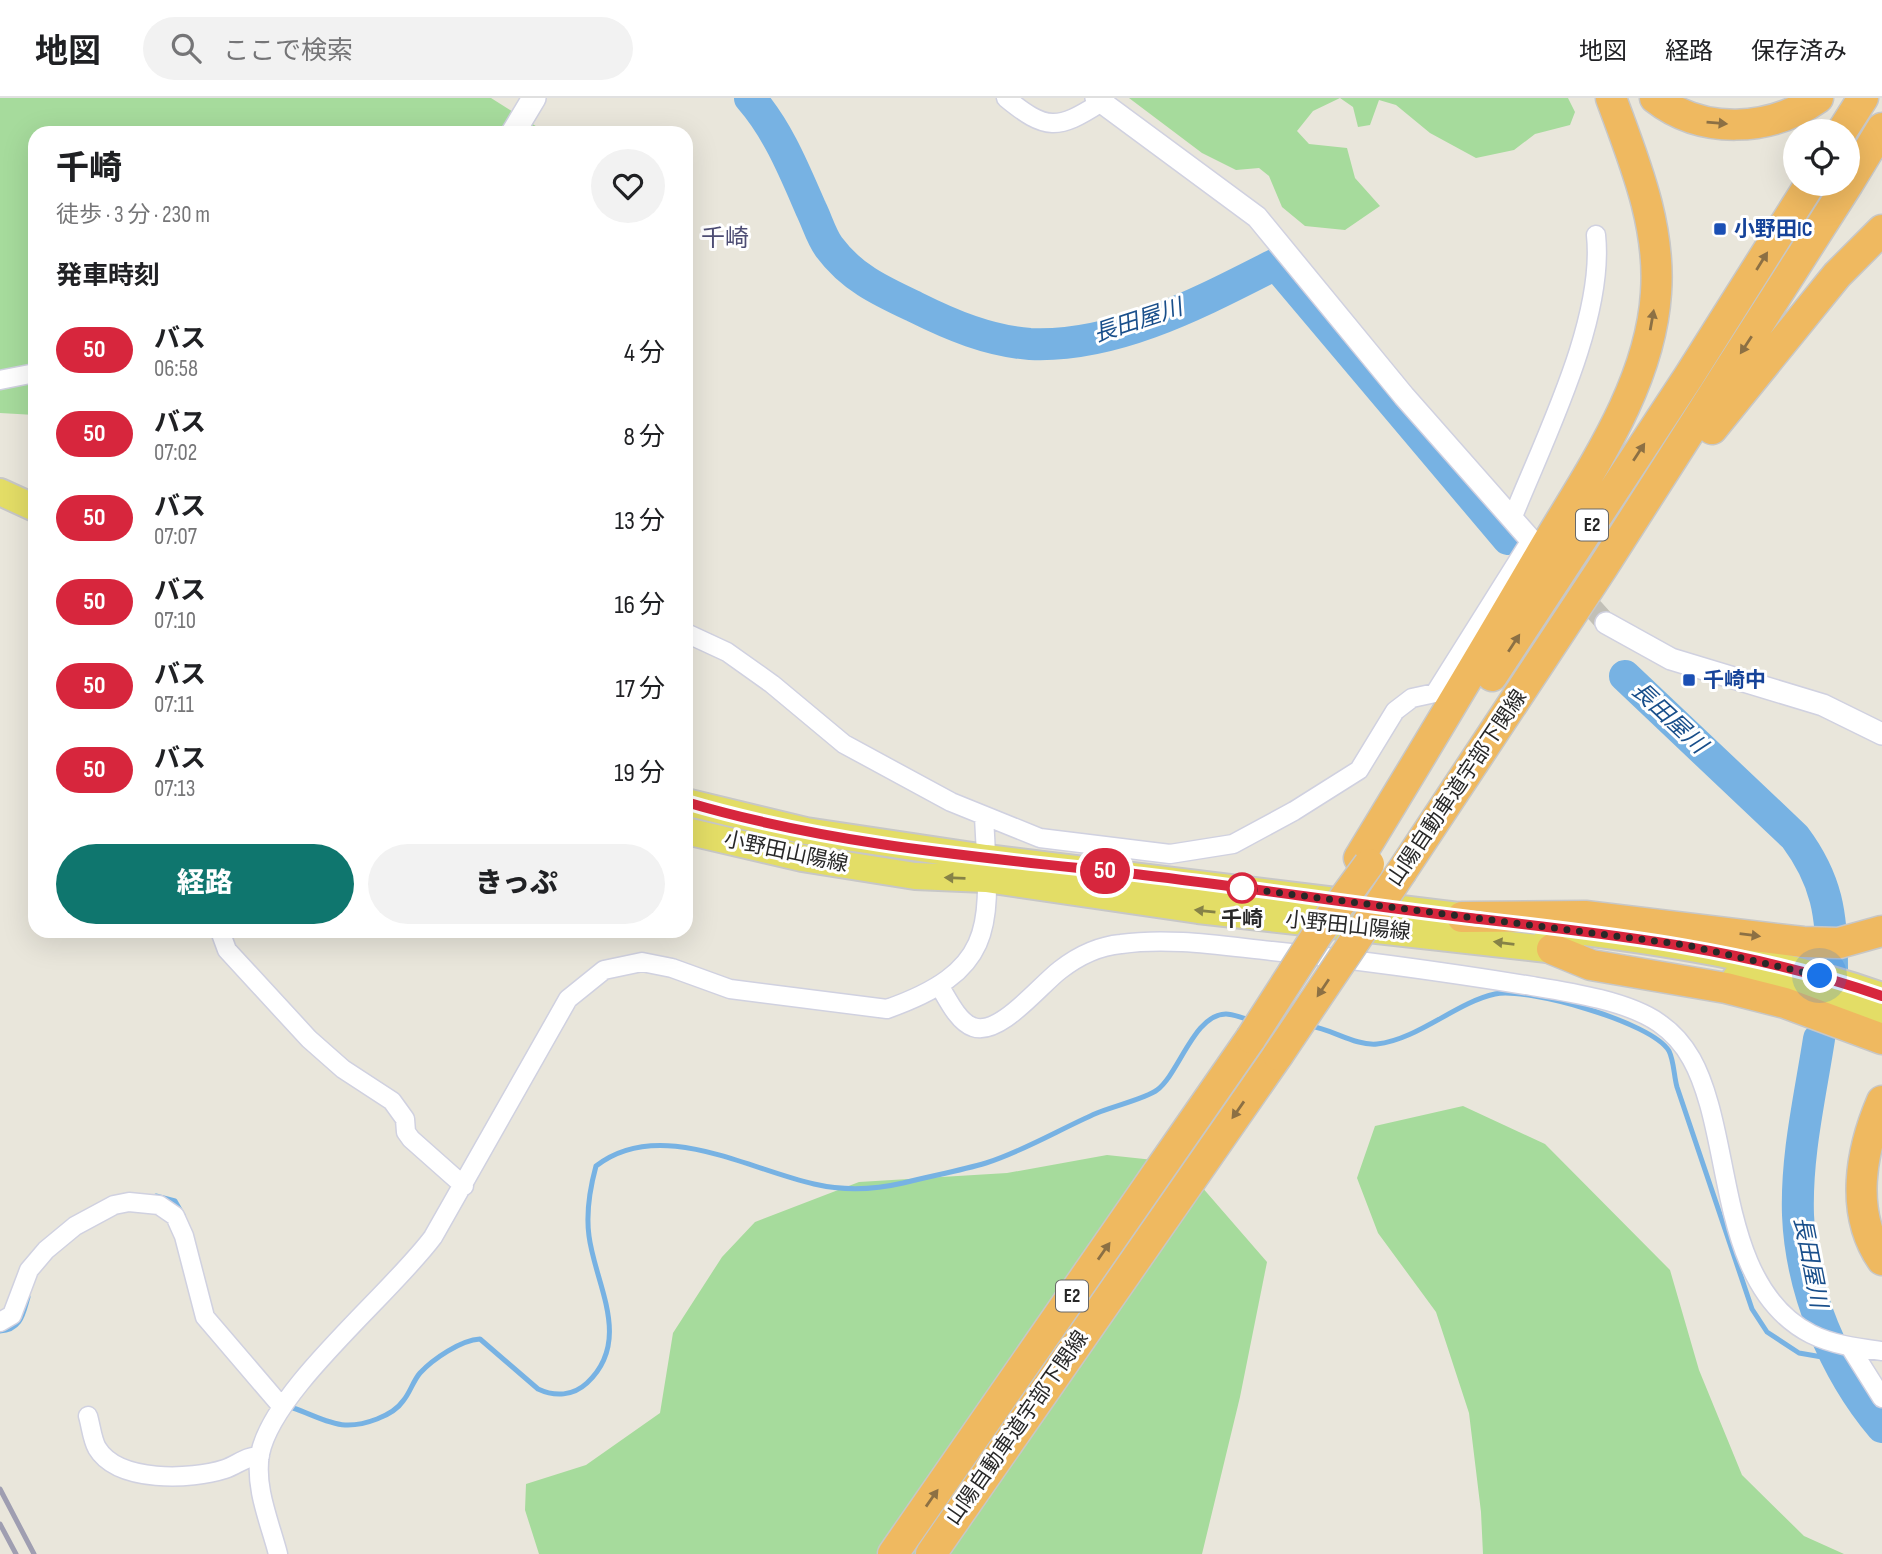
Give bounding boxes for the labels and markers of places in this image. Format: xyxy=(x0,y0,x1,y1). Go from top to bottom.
place label: 小野田IC xyxy=(1734,217,1813,242)
marker: 小野田IC xyxy=(1712,221,1728,237)
place label: 千崎中 xyxy=(1703,668,1766,693)
marker: 千崎中 xyxy=(1681,672,1697,688)
marker: 千崎 xyxy=(1227,873,1257,903)
place label: 千崎 xyxy=(1221,907,1263,932)

